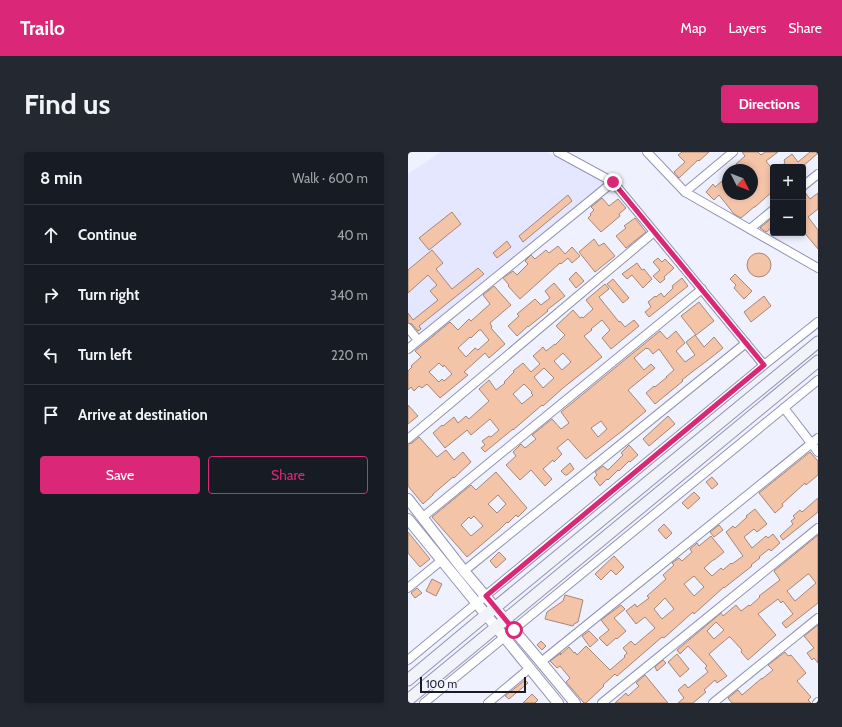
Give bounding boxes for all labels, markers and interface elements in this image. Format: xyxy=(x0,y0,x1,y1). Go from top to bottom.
text: Trailo xyxy=(20,17,65,40)
text: Map xyxy=(681,19,706,37)
text: Layers xyxy=(728,19,766,37)
text: Share xyxy=(788,19,822,37)
button: Directions xyxy=(721,85,818,123)
text: Find us xyxy=(24,87,110,121)
north arrow xyxy=(722,164,758,200)
map controls xyxy=(770,164,806,236)
button: + xyxy=(770,164,806,200)
text: 8 min xyxy=(40,168,82,188)
text: Walk · 600 m xyxy=(292,170,368,186)
route end xyxy=(604,173,622,191)
button: − xyxy=(770,200,806,236)
icon: ahead xyxy=(40,224,62,246)
text: Continue xyxy=(78,226,137,244)
text: 40 m xyxy=(337,227,368,243)
icon: right xyxy=(40,284,62,306)
text: Turn right xyxy=(78,286,139,304)
text: 340 m xyxy=(330,287,368,303)
icon: left xyxy=(40,344,62,366)
text: Turn left xyxy=(78,346,132,364)
text: 220 m xyxy=(331,347,368,363)
icon: arrive xyxy=(40,404,62,426)
text: Arrive at destination xyxy=(78,406,208,424)
button: Save xyxy=(40,456,200,494)
button: Share xyxy=(208,456,368,494)
route start xyxy=(505,621,523,639)
scale bar xyxy=(420,675,526,694)
text: 100 m xyxy=(426,677,457,691)

